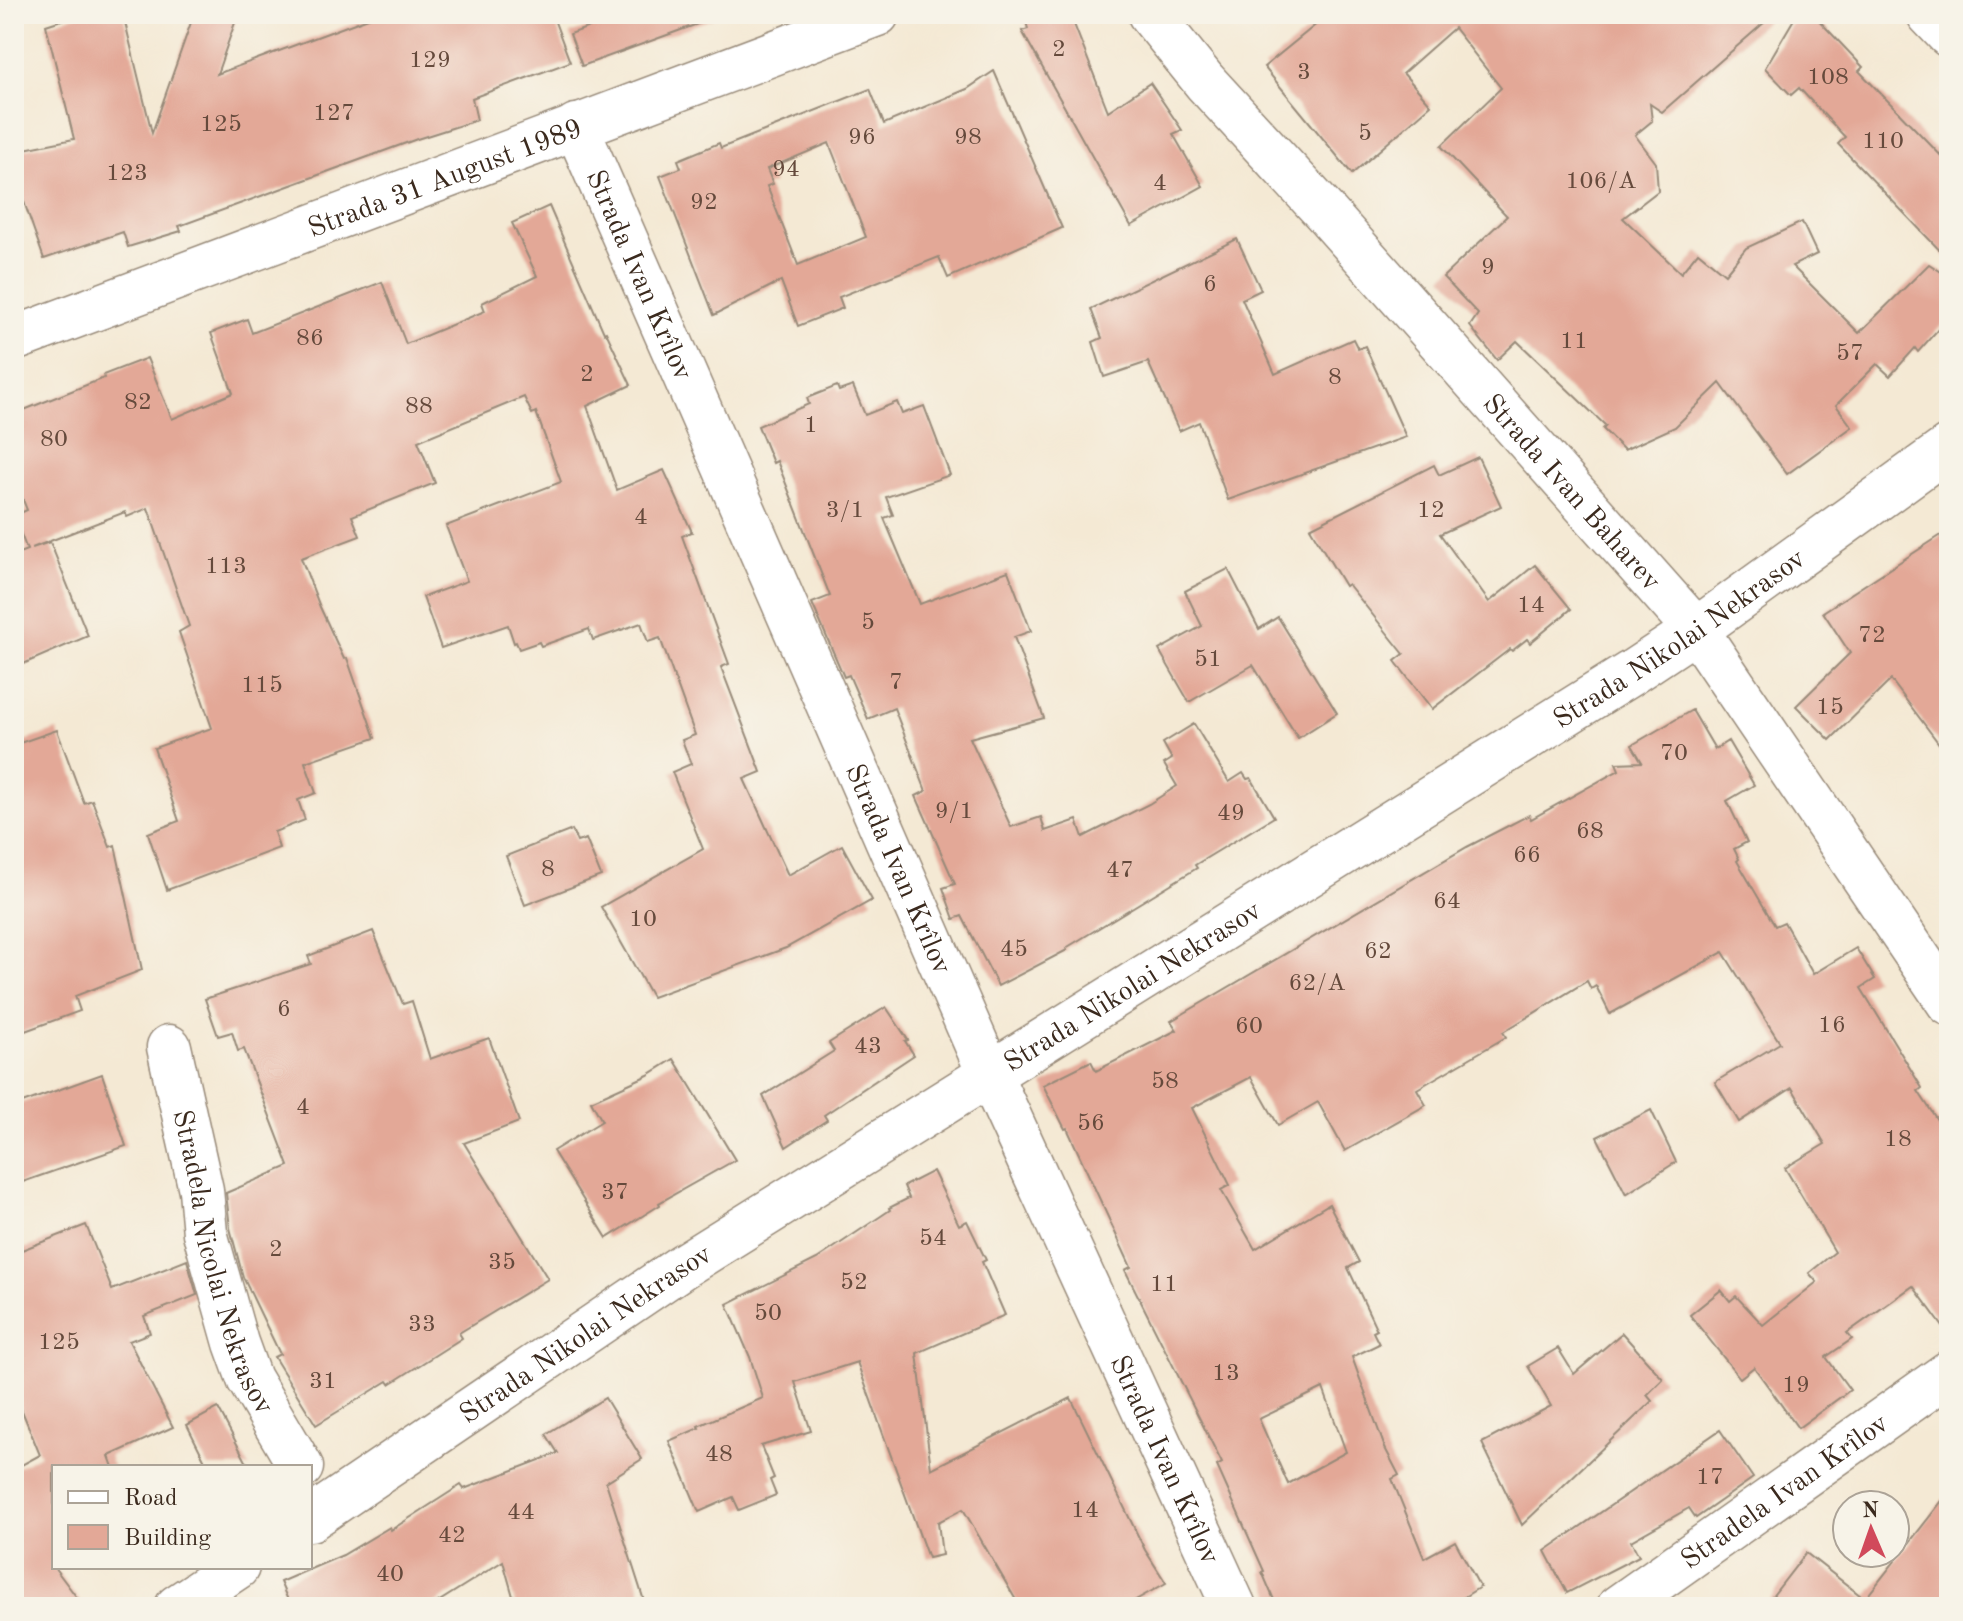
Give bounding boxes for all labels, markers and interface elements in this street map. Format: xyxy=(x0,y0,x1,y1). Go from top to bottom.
house number: 2 xyxy=(1052,38,1066,62)
house number: 129 xyxy=(409,49,451,73)
house number: 3 xyxy=(1297,61,1311,85)
house number: 108 xyxy=(1807,66,1849,90)
house number: 127 xyxy=(313,102,355,126)
house number: 125 xyxy=(200,113,242,137)
street label: Strada 31 August 1989 xyxy=(305,115,586,244)
house number: 5 xyxy=(1358,122,1372,146)
house number: 96 xyxy=(848,126,876,150)
house number: 98 xyxy=(954,126,982,150)
house number: 110 xyxy=(1862,130,1904,154)
house number: 94 xyxy=(772,158,800,182)
house number: 123 xyxy=(106,162,148,186)
street label: Strada Ivan Krîlov xyxy=(580,166,696,385)
house number: 106/A xyxy=(1566,170,1636,194)
house number: 4 xyxy=(1153,172,1167,196)
house number: 92 xyxy=(690,191,718,215)
house number: 9 xyxy=(1481,256,1495,280)
house number: 6 xyxy=(1203,273,1217,297)
house number: 86 xyxy=(296,327,324,351)
house number: 11 xyxy=(1560,330,1588,354)
house number: 57 xyxy=(1836,342,1864,366)
house number: 2 xyxy=(580,363,594,387)
house number: 8 xyxy=(1328,366,1342,390)
street label: Strada Ivan Baharev xyxy=(1477,390,1665,597)
house number: 82 xyxy=(124,391,152,415)
house number: 88 xyxy=(405,395,433,419)
house number: 1 xyxy=(804,414,818,438)
house number: 80 xyxy=(40,428,68,452)
house number: 3/1 xyxy=(826,499,864,523)
house number: 12 xyxy=(1417,499,1445,523)
house number: 4 xyxy=(634,506,648,530)
street label: Strada Nikolai Nekrasov xyxy=(1549,545,1811,735)
house number: 113 xyxy=(205,555,247,579)
house number: 14 xyxy=(1517,594,1545,618)
house number: 5 xyxy=(861,611,875,635)
house number: 72 xyxy=(1858,624,1886,648)
house number: 51 xyxy=(1194,648,1222,672)
house number: 7 xyxy=(889,671,903,695)
house number: 115 xyxy=(241,674,283,698)
house number: 15 xyxy=(1816,696,1844,720)
house number: 70 xyxy=(1660,742,1688,766)
street label: Strada Ivan Krîlov xyxy=(839,760,955,979)
house number: 9/1 xyxy=(935,800,973,824)
house number: 49 xyxy=(1217,802,1245,826)
house number: 68 xyxy=(1576,820,1604,844)
house number: 66 xyxy=(1513,844,1541,868)
house number: 8 xyxy=(541,858,555,882)
house number: 47 xyxy=(1106,859,1134,883)
house number: 64 xyxy=(1433,890,1461,914)
street label: Strada Nikolai Nekrasov xyxy=(1000,897,1267,1079)
house number: 10 xyxy=(629,908,657,932)
house number: 45 xyxy=(1000,938,1028,962)
house number: 62 xyxy=(1364,940,1392,964)
house number: 62/A xyxy=(1289,972,1345,996)
house number: 6 xyxy=(277,998,291,1022)
house number: 16 xyxy=(1818,1014,1846,1038)
house number: 60 xyxy=(1235,1015,1263,1039)
house number: 43 xyxy=(854,1035,882,1059)
house number: 58 xyxy=(1151,1070,1179,1094)
house number: 4 xyxy=(296,1096,310,1120)
street label: Stradela Nicolai Nekrasov xyxy=(166,1107,278,1420)
house number: 56 xyxy=(1077,1112,1105,1136)
house number: 18 xyxy=(1884,1128,1912,1152)
house number: 37 xyxy=(601,1181,629,1205)
house number: 54 xyxy=(919,1227,947,1251)
house number: 2 xyxy=(269,1238,283,1262)
street label: Strada Nikolai Nekrasov xyxy=(456,1241,718,1430)
house number: 35 xyxy=(488,1251,516,1275)
house number: 52 xyxy=(840,1271,868,1295)
house number: 11 xyxy=(1150,1273,1178,1297)
house number: 50 xyxy=(754,1302,782,1326)
house number: 33 xyxy=(408,1313,436,1337)
house number: 125 xyxy=(38,1331,80,1355)
street label: Strada Ivan Krîlov xyxy=(1104,1352,1223,1569)
house number: 13 xyxy=(1212,1362,1240,1386)
house number: 31 xyxy=(309,1370,337,1394)
house number: 19 xyxy=(1782,1374,1810,1398)
street label: Stradela Ivan Krîlov xyxy=(1677,1410,1894,1575)
house number: 48 xyxy=(705,1443,733,1467)
legend xyxy=(52,1465,312,1569)
house number: 17 xyxy=(1696,1466,1724,1490)
text: Road xyxy=(124,1487,177,1511)
north arrow xyxy=(1831,1489,1911,1569)
house number: 14 xyxy=(1071,1499,1099,1523)
text: N xyxy=(1862,1500,1879,1522)
house number: 44 xyxy=(507,1501,535,1525)
house number: 42 xyxy=(438,1524,466,1548)
text: Building xyxy=(124,1527,211,1551)
house number: 40 xyxy=(376,1563,404,1587)

